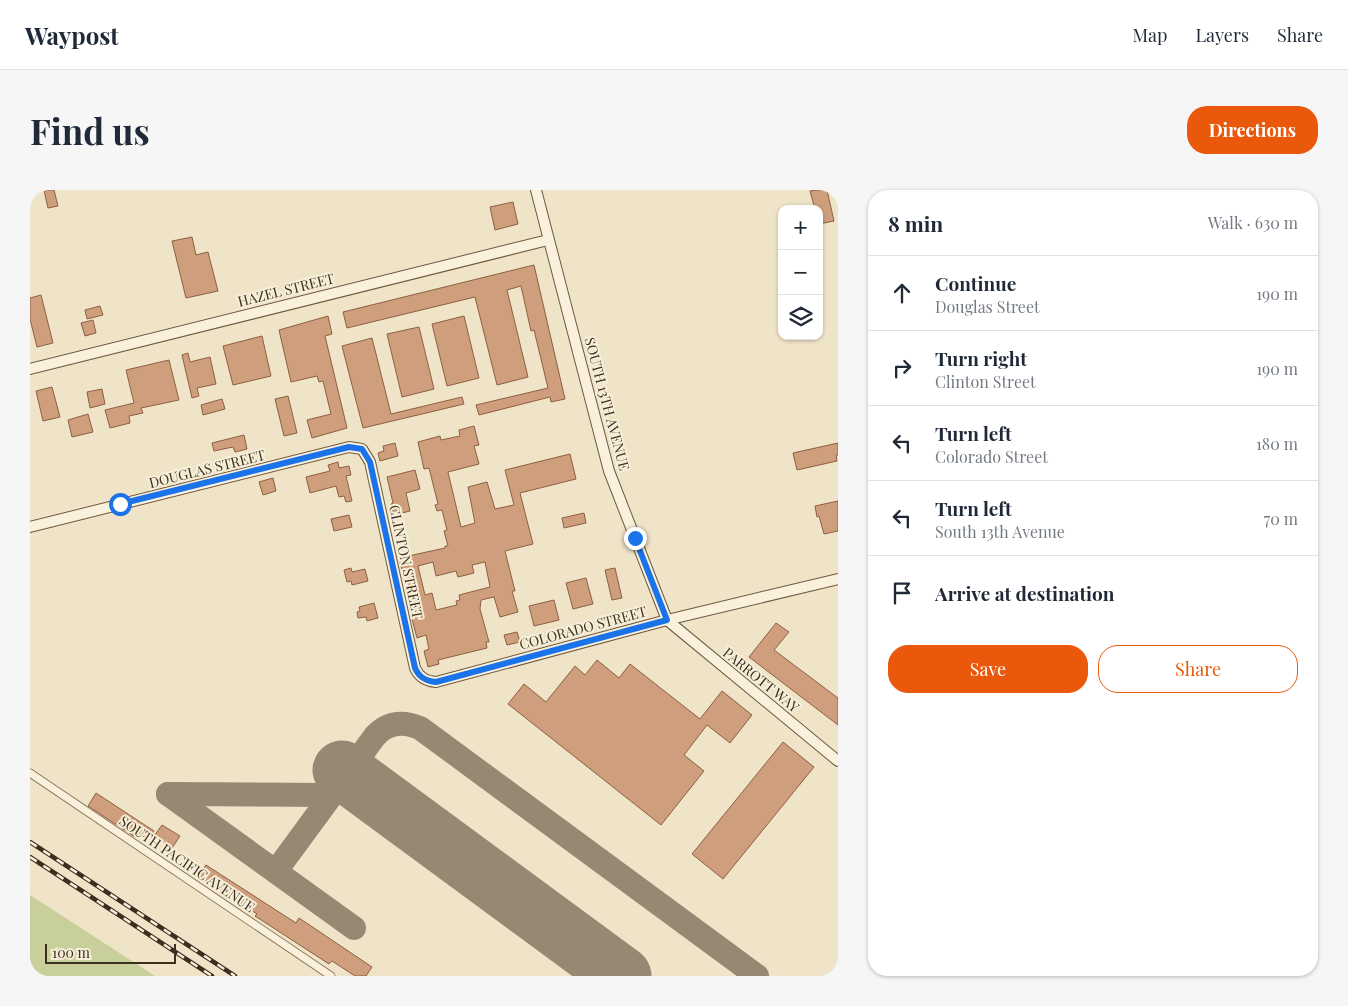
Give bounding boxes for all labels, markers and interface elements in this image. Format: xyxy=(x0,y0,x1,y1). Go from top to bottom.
text: Waypost xyxy=(25,19,119,51)
text: Map xyxy=(1132,23,1167,47)
text: Layers xyxy=(1195,23,1249,47)
text: Share xyxy=(1277,23,1323,47)
button: Directions xyxy=(1187,106,1318,154)
text: Find us xyxy=(30,107,150,154)
map controls xyxy=(778,205,823,340)
button: + xyxy=(778,205,823,250)
text: 8 min xyxy=(888,209,943,237)
text: Walk · 630 m xyxy=(1208,212,1298,233)
button: − xyxy=(778,250,823,295)
street label: HAZEL STREET xyxy=(236,268,337,311)
text: Continue xyxy=(935,270,1016,296)
icon: ahead xyxy=(888,279,916,307)
text: 190 m xyxy=(1256,283,1298,304)
button: layers xyxy=(778,295,823,340)
text: Douglas Street xyxy=(935,296,1040,317)
street label: SOUTH 13TH AVENUE xyxy=(581,335,634,473)
text: Turn right xyxy=(935,345,1027,371)
icon: right xyxy=(888,354,916,382)
text: 190 m xyxy=(1256,358,1298,379)
text: Clinton Street xyxy=(935,371,1036,392)
text: Turn left xyxy=(935,420,1012,446)
icon: left xyxy=(888,429,916,457)
text: 180 m xyxy=(1256,433,1298,454)
street label: DOUGLAS STREET xyxy=(147,445,267,492)
text: Colorado Street xyxy=(935,446,1048,467)
route start xyxy=(109,493,132,516)
text: Turn left xyxy=(935,495,1012,521)
street label: CLINTON STREET xyxy=(385,503,428,621)
icon: left xyxy=(888,504,916,532)
text: 70 m xyxy=(1264,508,1298,529)
text: South 13th Avenue xyxy=(935,521,1065,542)
route end xyxy=(624,527,647,550)
icon: arrive xyxy=(888,579,916,607)
text: Arrive at destination xyxy=(935,580,1115,606)
street label: COLORADO STREET xyxy=(517,601,649,654)
street label: PARROTT WAY xyxy=(719,643,804,717)
button: Save xyxy=(888,645,1088,693)
button: Share xyxy=(1098,645,1298,693)
street label: SOUTH PACIFIC AVENUE xyxy=(116,811,259,916)
scale bar xyxy=(45,941,176,964)
text: 100 m xyxy=(52,943,90,962)

